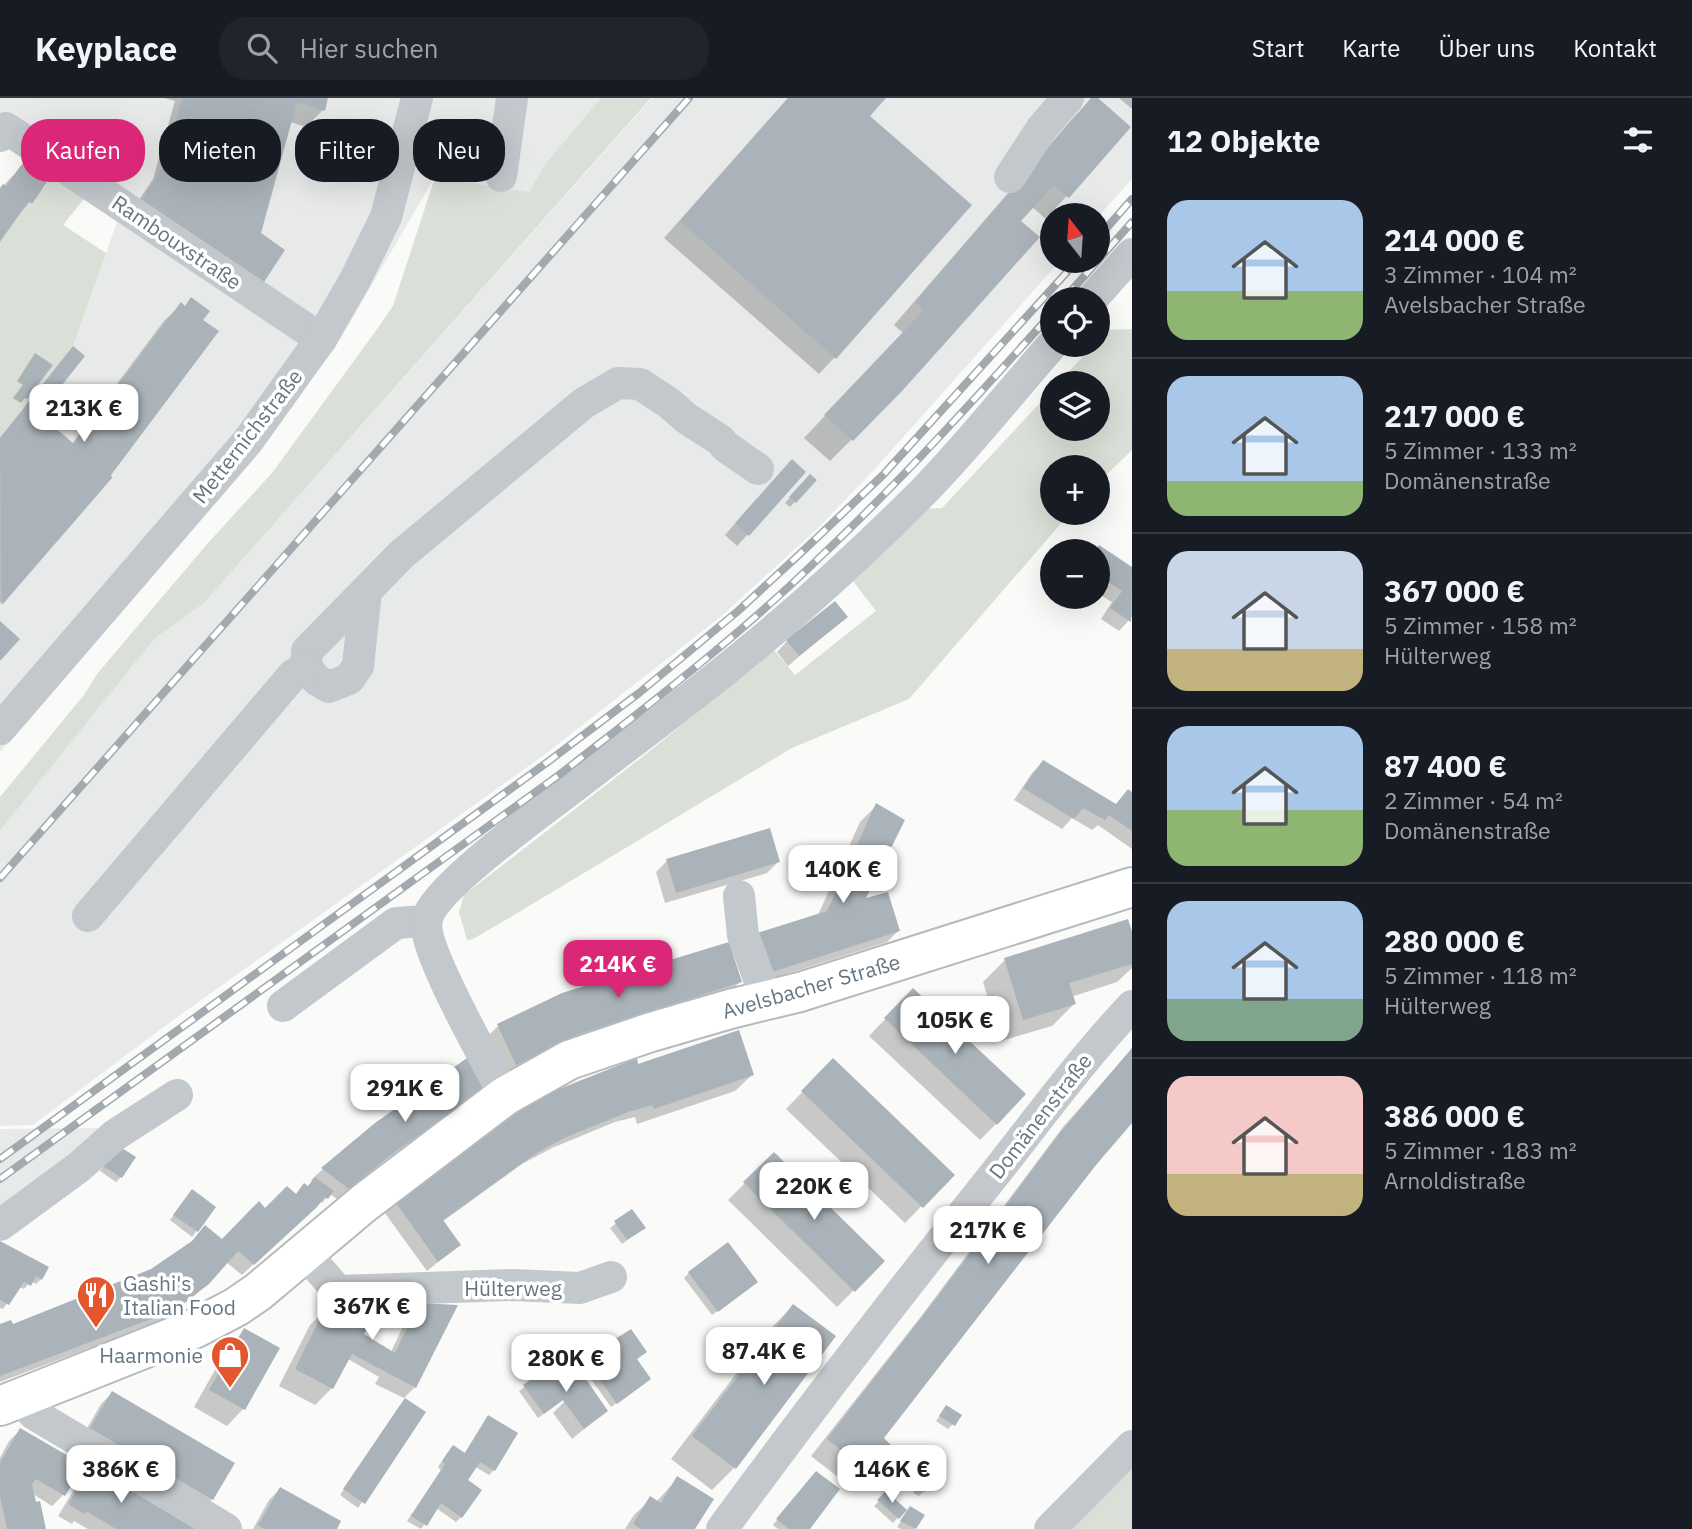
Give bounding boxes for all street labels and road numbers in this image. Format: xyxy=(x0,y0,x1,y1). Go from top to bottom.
street label: Rambouxstraße xyxy=(107,188,247,296)
street label: Metternichstraße xyxy=(186,363,308,509)
street label: Avelsbacher Straße xyxy=(719,947,903,1025)
street label: Domänenstraße xyxy=(982,1047,1098,1185)
street label: Hülterweg xyxy=(464,1274,562,1302)

